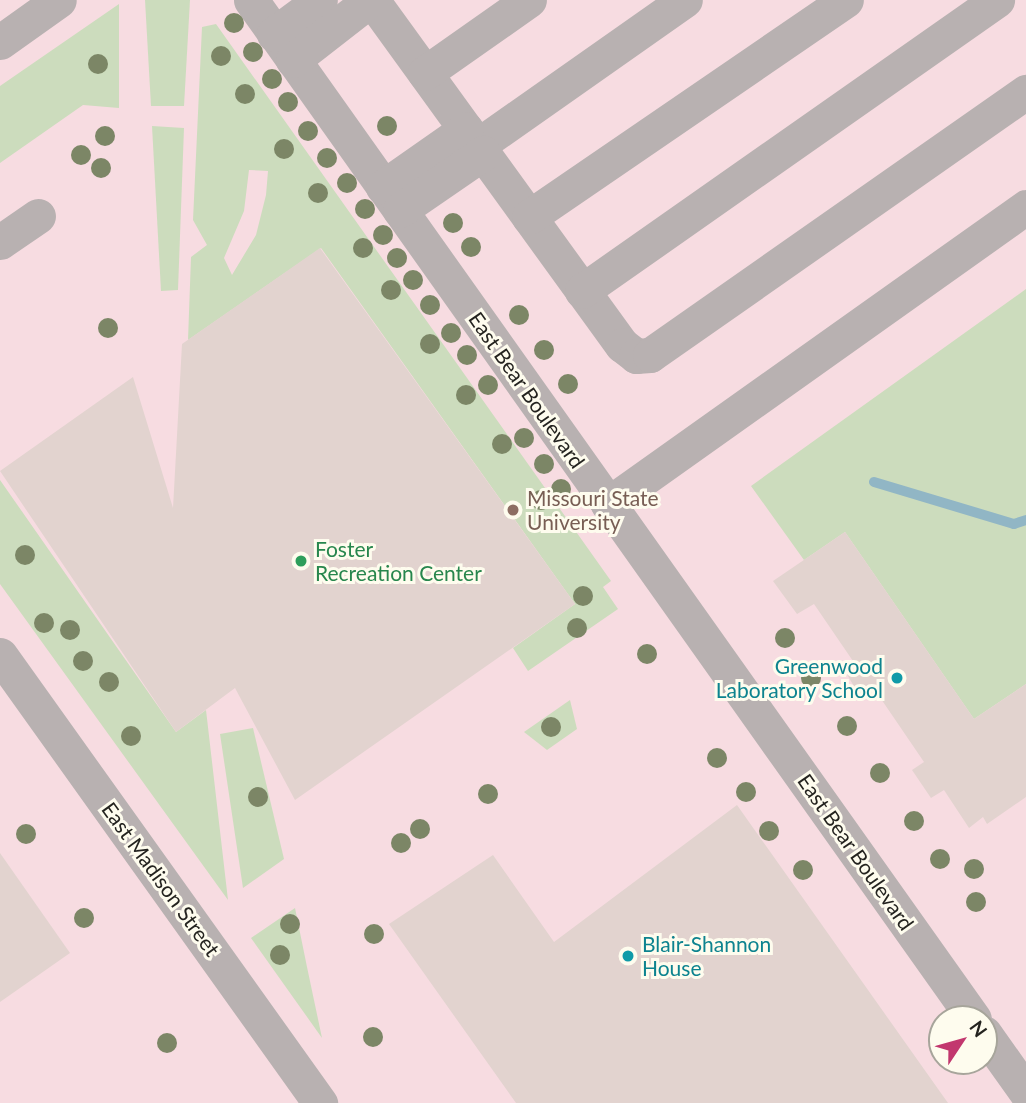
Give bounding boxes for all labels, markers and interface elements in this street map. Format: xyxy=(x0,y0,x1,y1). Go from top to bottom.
street label: East Bear Boulevard xyxy=(464,307,590,473)
place label: Missouri State University xyxy=(527,485,659,535)
marker: Missouri State University xyxy=(505,502,521,518)
place label: Foster Recreation Center xyxy=(315,536,482,586)
marker: Foster Recreation Center xyxy=(293,553,309,569)
place label: Greenwood Laboratory School xyxy=(715,653,883,703)
marker: Greenwood Laboratory School xyxy=(889,670,905,686)
street label: East Bear Boulevard xyxy=(793,769,919,935)
street label: East Madison Street xyxy=(97,797,225,961)
place label: Blair-Shannon House xyxy=(642,931,771,981)
marker: Blair-Shannon House xyxy=(620,948,636,964)
north arrow xyxy=(928,1005,998,1075)
text: N xyxy=(965,1016,992,1041)

